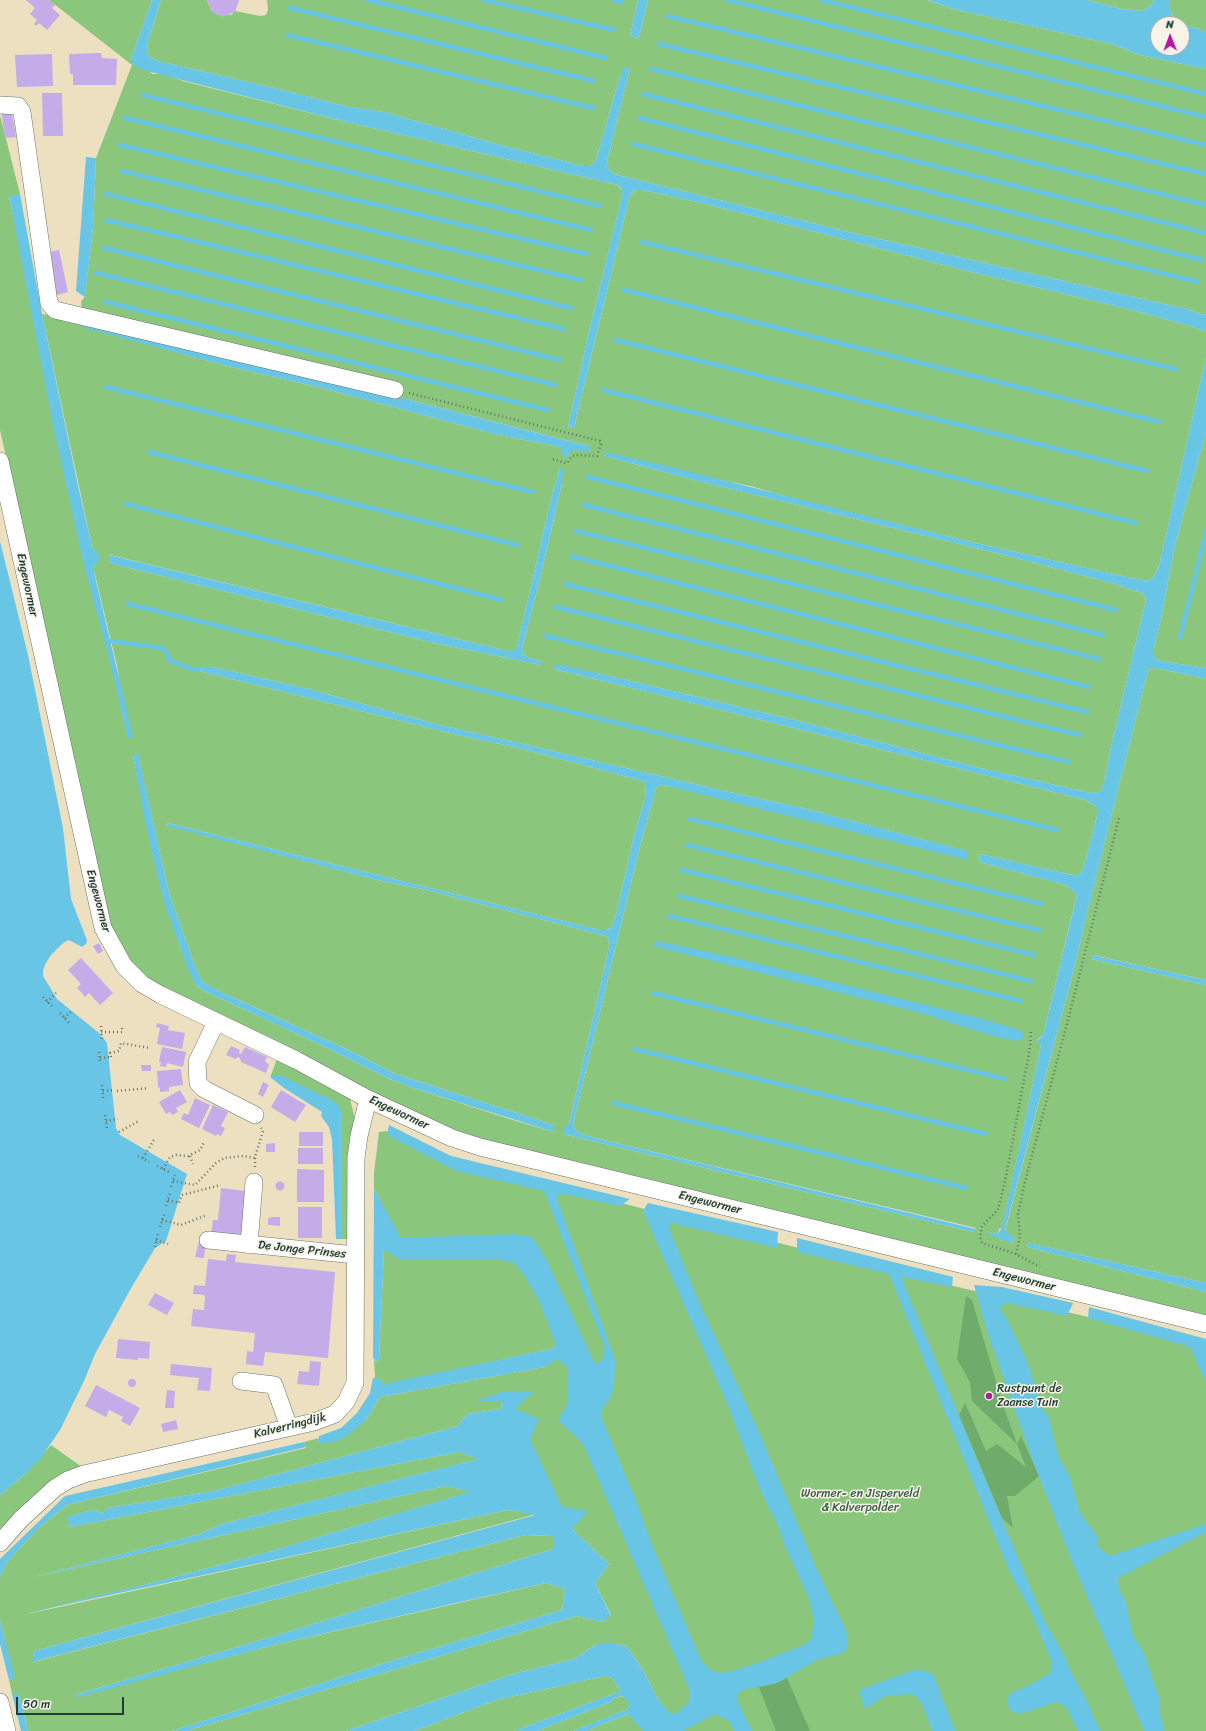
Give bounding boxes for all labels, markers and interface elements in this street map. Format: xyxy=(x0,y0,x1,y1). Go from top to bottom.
text: N xyxy=(1166,15,1174,34)
north arrow xyxy=(1150,16,1190,56)
street label: Engewormer xyxy=(13,552,41,618)
street label: Engewormer xyxy=(83,868,113,934)
street label: Engewormer xyxy=(367,1093,431,1133)
street label: Engewormer xyxy=(677,1188,743,1218)
street label: De Jonge Prinses xyxy=(257,1238,347,1262)
street label: Engewormer xyxy=(991,1265,1057,1295)
place label: Rustpunt de Zaanse Tuin xyxy=(997,1382,1062,1410)
marker: Rustpunt de Zaanse Tuin xyxy=(984,1391,994,1401)
street label: Kalverringdijk xyxy=(252,1410,328,1442)
park label: Wormer- en Jisperveld & Kalverpolder xyxy=(801,1487,919,1515)
scale bar xyxy=(18,1689,126,1715)
text: 50 m xyxy=(23,1693,50,1715)

